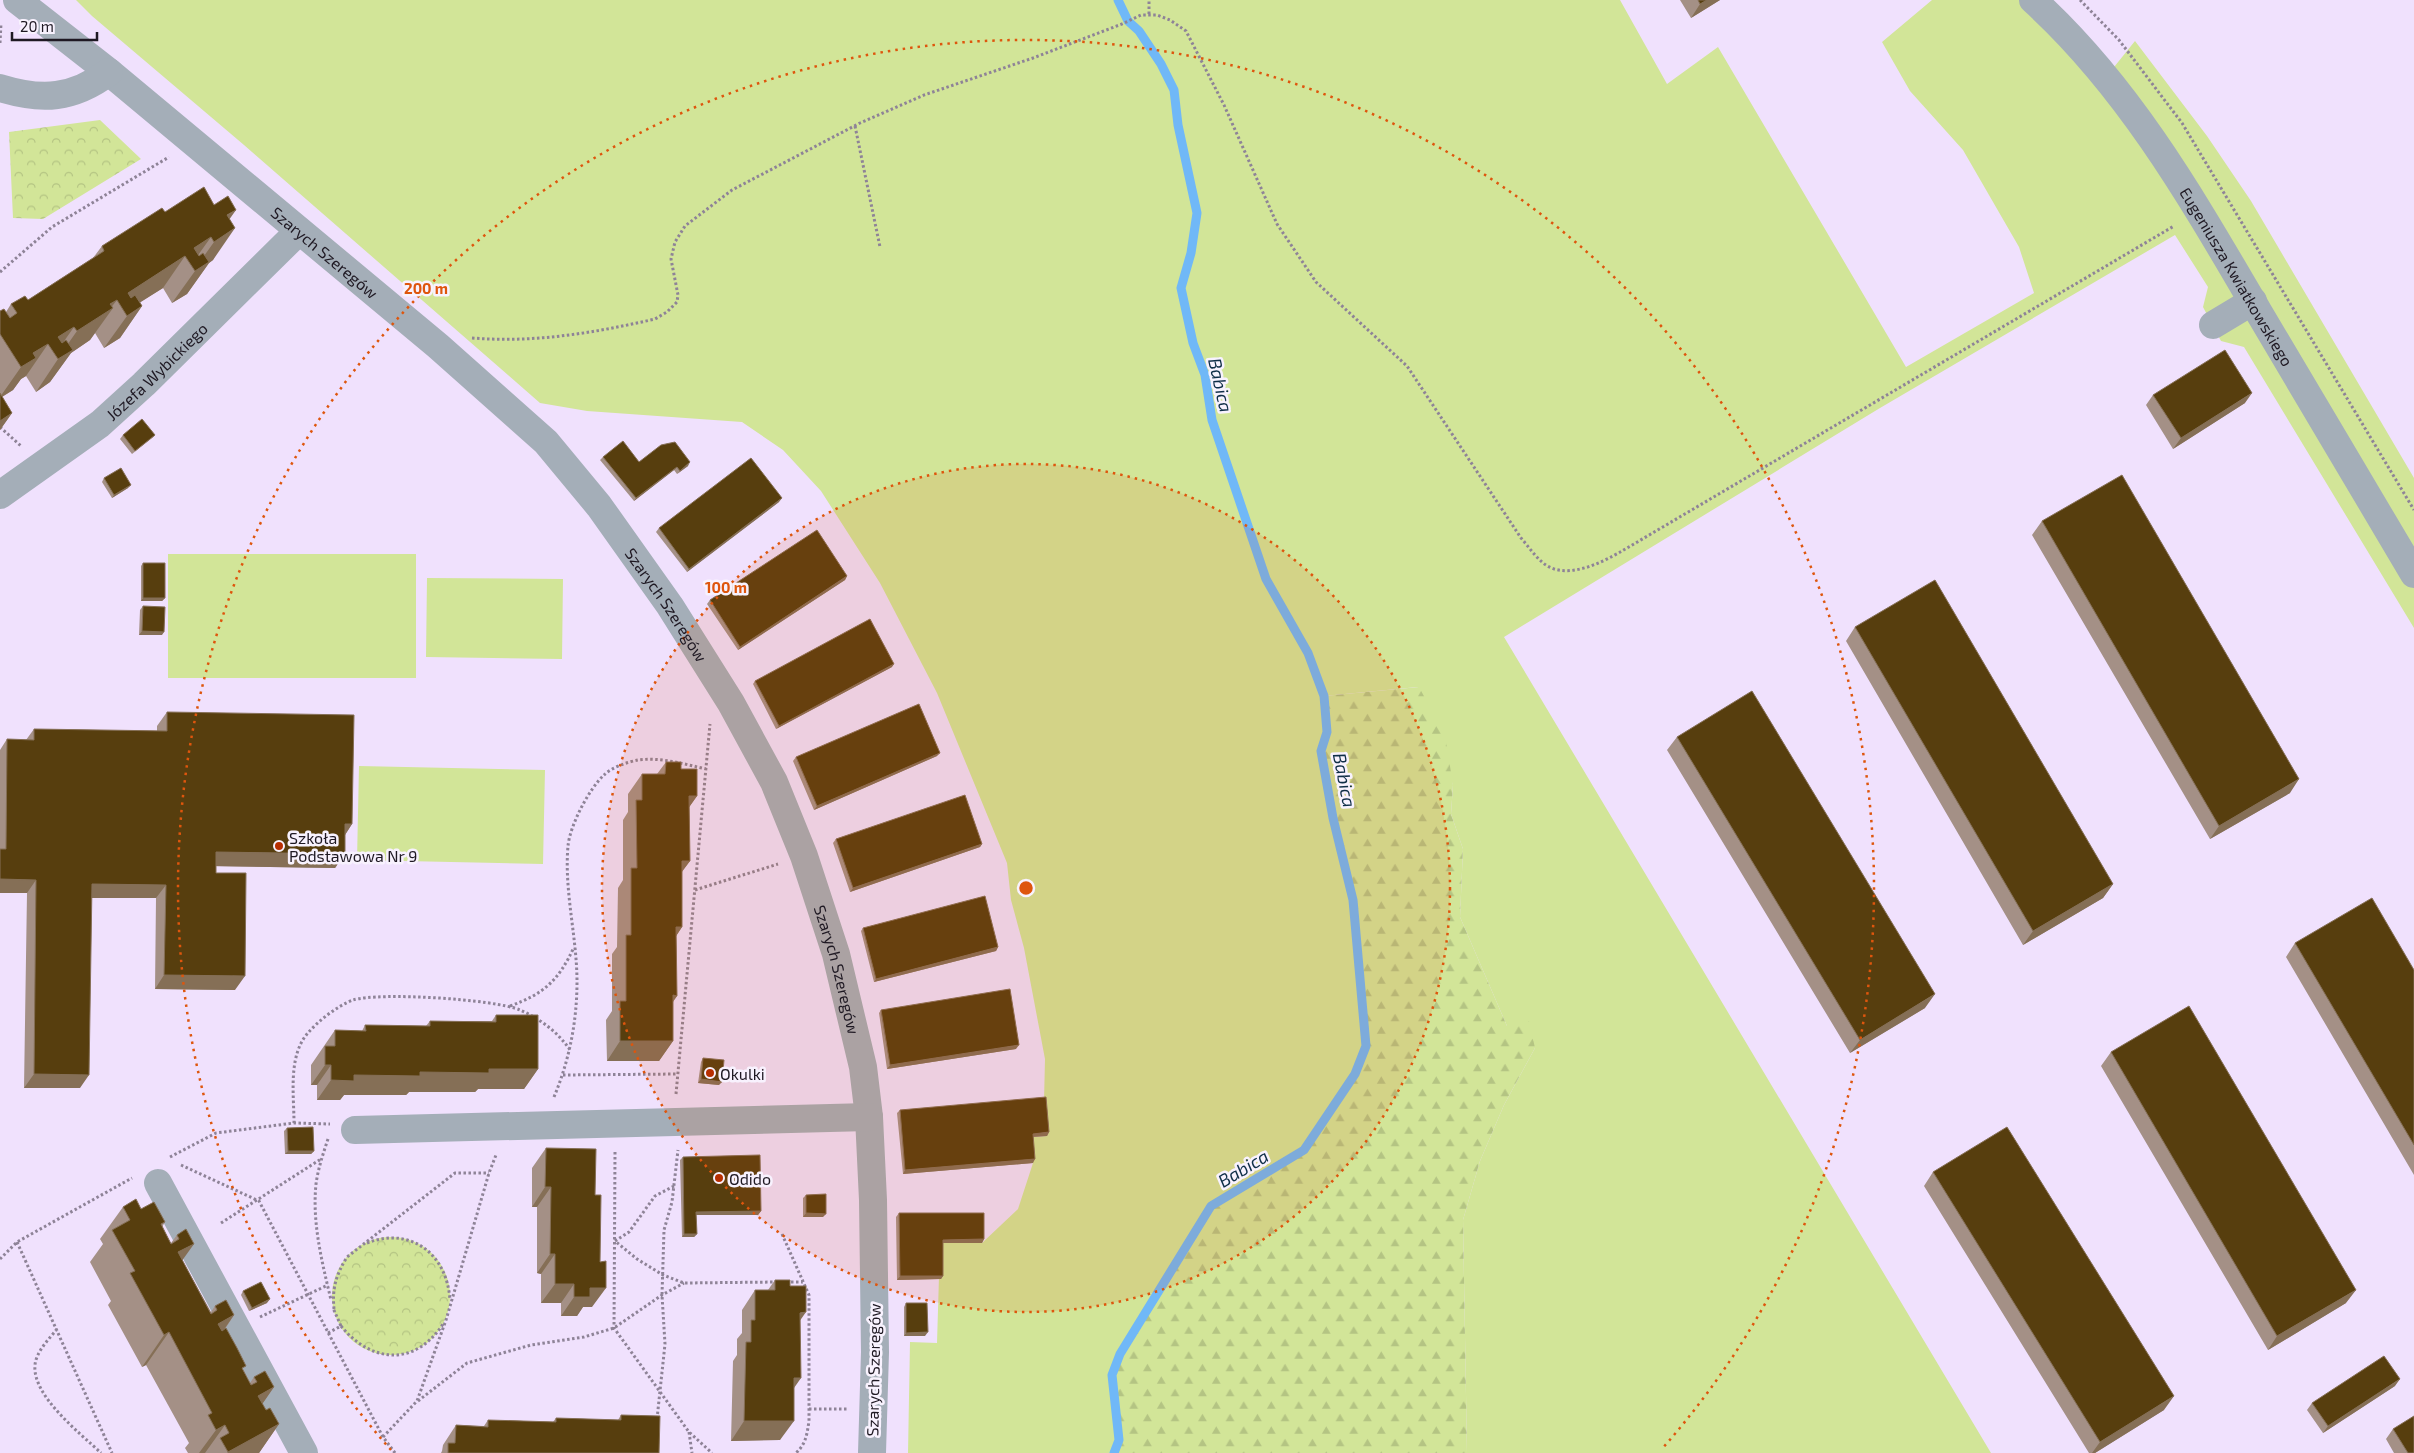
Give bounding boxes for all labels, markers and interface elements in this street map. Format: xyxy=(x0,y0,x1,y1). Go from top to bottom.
scale bar xyxy=(12,10,98,42)
text: 20 m xyxy=(20,17,54,35)
street label: Eugeniusza Kwiatkowskiego xyxy=(2177,183,2298,369)
street label: Szarych Szeregów xyxy=(268,202,382,302)
text: 200 m xyxy=(404,279,448,297)
street label: Józefa Wybickiego xyxy=(102,318,211,424)
water label: Babica xyxy=(1204,356,1238,414)
street label: Szarych Szeregów xyxy=(622,544,712,665)
text: 100 m xyxy=(705,578,747,596)
water label: Babica xyxy=(1329,751,1361,809)
place label: Szkoła Podstawowa Nr 9 xyxy=(289,828,417,865)
marker: Szkoła Podstawowa Nr 9 xyxy=(273,840,285,852)
centre of rings xyxy=(1017,879,1035,897)
street label: Szarych Szeregów xyxy=(811,902,864,1036)
place label: Okulki xyxy=(720,1064,765,1083)
marker: Okulki xyxy=(704,1067,716,1079)
water label: Babica xyxy=(1214,1144,1272,1192)
place label: Odido xyxy=(729,1169,771,1188)
marker: Odido xyxy=(713,1172,725,1184)
street label: Szarych Szeregów xyxy=(862,1303,884,1437)

